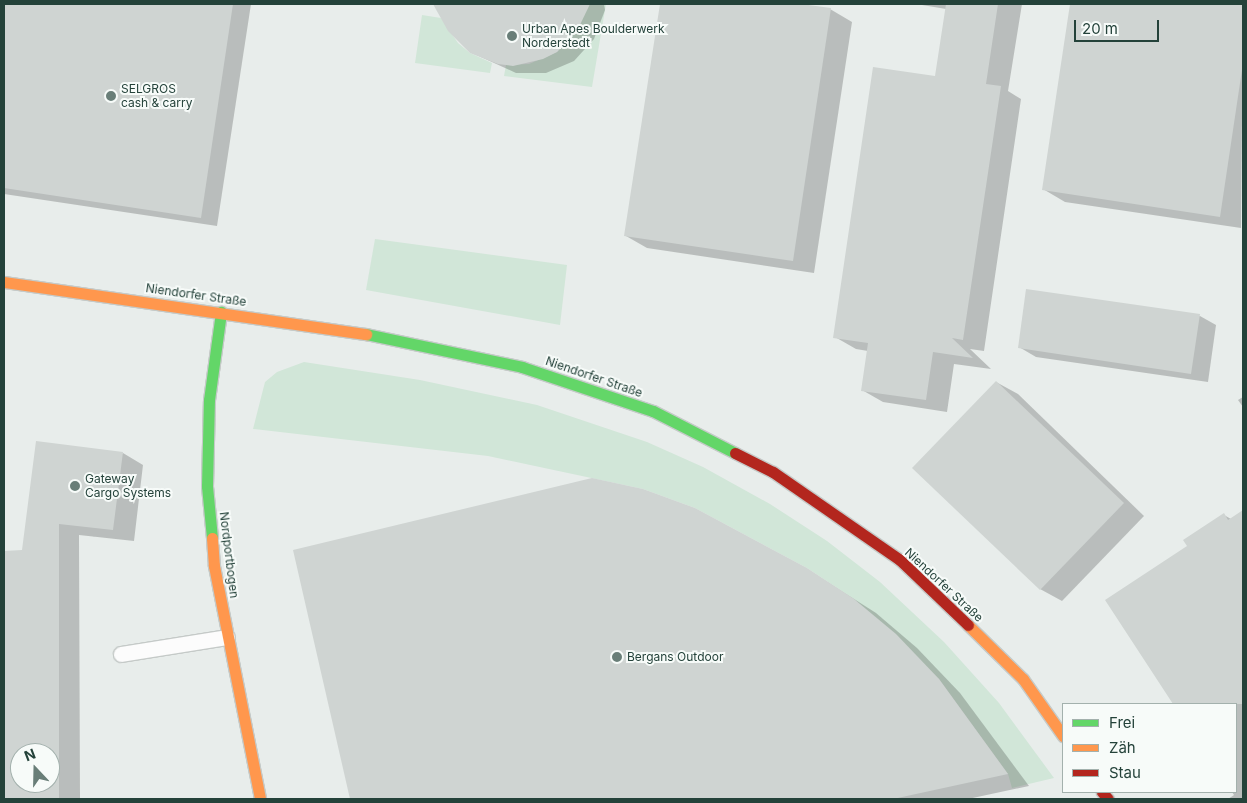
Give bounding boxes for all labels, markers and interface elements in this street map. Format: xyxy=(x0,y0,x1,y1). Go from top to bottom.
scale bar xyxy=(1077,10,1162,42)
text: 20 m xyxy=(1082,19,1118,38)
place label: Urban Apes Boulderwerk Norderstedt xyxy=(522,22,665,50)
marker: Urban Apes Boulderwerk Norderstedt xyxy=(506,30,518,42)
place label: SELGROS cash & carry xyxy=(121,82,192,110)
marker: SELGROS cash & carry xyxy=(105,90,117,102)
street label: Niendorfer Straße xyxy=(145,281,247,309)
street label: Niendorfer Straße xyxy=(544,354,644,400)
place label: Gateway Cargo Systems xyxy=(85,472,171,500)
marker: Gateway Cargo Systems xyxy=(69,480,81,492)
street label: Nordportbogen xyxy=(217,511,241,599)
street label: Niendorfer Straße xyxy=(902,545,986,625)
place label: Bergans Outdoor xyxy=(627,650,723,664)
marker: Bergans Outdoor xyxy=(611,651,623,663)
legend xyxy=(1062,703,1237,793)
text: Frei xyxy=(1109,713,1135,732)
text: Zäh xyxy=(1109,738,1136,757)
north arrow xyxy=(10,743,60,793)
text: N xyxy=(22,745,38,764)
text: Stau xyxy=(1109,763,1141,782)

